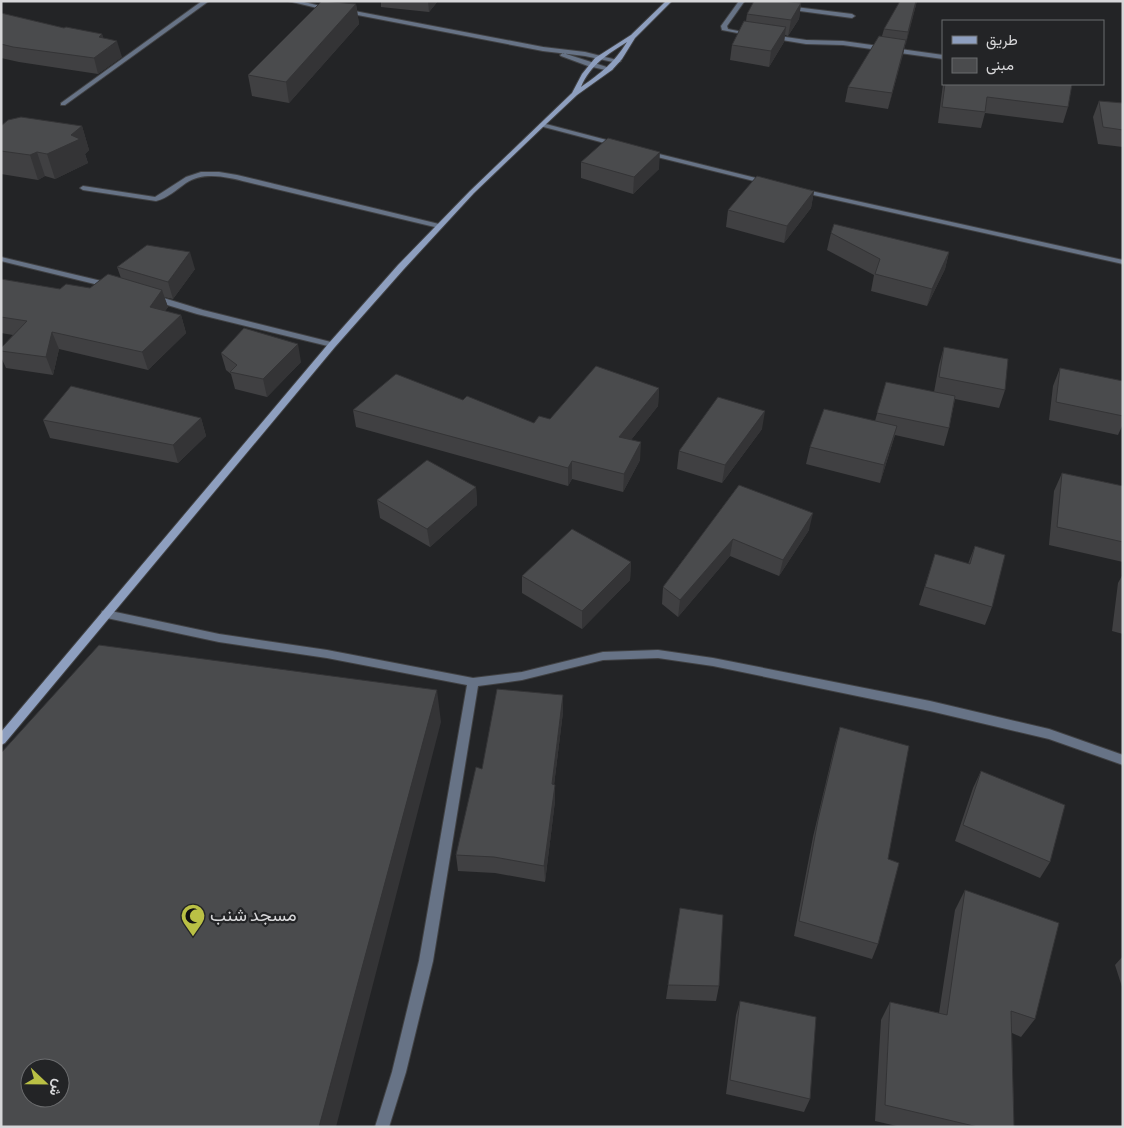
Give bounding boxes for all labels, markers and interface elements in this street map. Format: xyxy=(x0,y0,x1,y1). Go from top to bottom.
legend xyxy=(942,20,1104,85)
text: طريق xyxy=(986,33,1018,50)
text: مبنى xyxy=(986,58,1014,75)
mosque icon: مسجد شنب xyxy=(180,903,206,937)
place label: مسجد شنب xyxy=(210,907,297,925)
north arrow xyxy=(20,1058,70,1108)
text: ش xyxy=(45,1077,66,1098)

